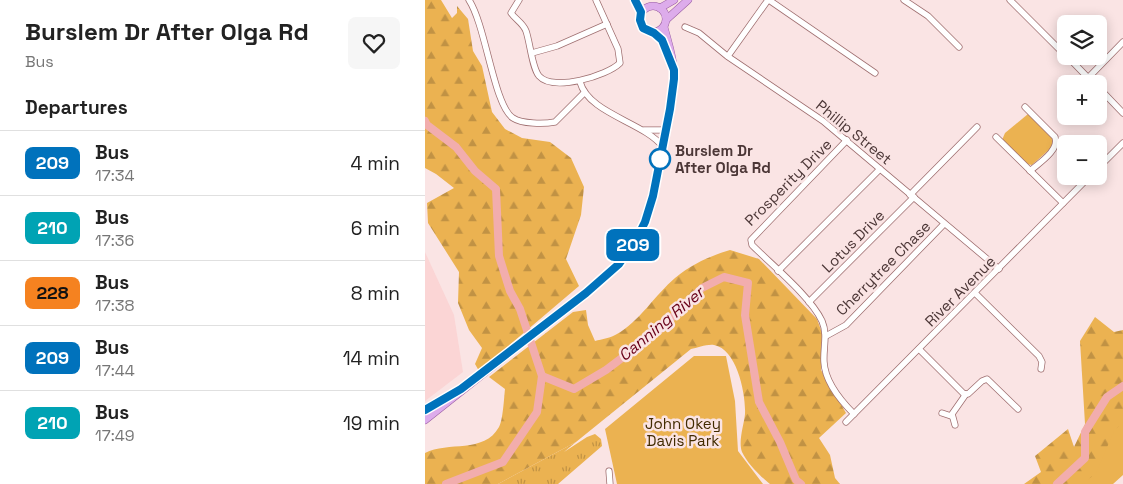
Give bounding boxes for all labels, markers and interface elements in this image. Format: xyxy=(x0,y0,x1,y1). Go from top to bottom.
map controls xyxy=(1057,15,1107,185)
button: layers xyxy=(1057,15,1107,65)
text: Burslem Dr After Olga Rd xyxy=(25,16,309,47)
button: heart xyxy=(348,17,400,69)
text: Bus xyxy=(25,51,54,72)
button: + xyxy=(1057,75,1107,125)
text: Departures xyxy=(25,95,128,120)
street label: Phillip Street xyxy=(812,96,896,168)
street label: Prosperity Drive xyxy=(741,134,836,229)
button: − xyxy=(1057,135,1107,185)
text: Bus xyxy=(95,140,129,165)
place label: Burslem Dr After Olga Rd xyxy=(675,141,771,177)
marker: Burslem Dr After Olga Rd xyxy=(649,148,671,170)
text: 209 xyxy=(36,151,69,174)
text: 4 min xyxy=(351,151,400,176)
text: 17:34 xyxy=(95,165,134,186)
text: Bus xyxy=(95,205,129,230)
street label: Lotus Drive xyxy=(818,206,888,276)
text: 210 xyxy=(37,216,68,239)
text: 6 min xyxy=(351,216,400,241)
street label: Cherrytree Chase xyxy=(832,217,934,319)
line badge: 209 xyxy=(604,229,662,261)
text: 17:36 xyxy=(95,230,134,251)
text: 209 xyxy=(616,233,650,256)
street label: River Avenue xyxy=(921,252,999,330)
text: Bus xyxy=(95,270,129,295)
text: 228 xyxy=(36,281,69,304)
text: 8 min xyxy=(351,281,400,306)
water label: Canning River xyxy=(614,281,709,366)
text: 17:38 xyxy=(95,295,134,316)
text: Bus xyxy=(95,335,129,360)
text: 209 xyxy=(36,346,69,369)
text: 14 min xyxy=(343,346,400,371)
text: 17:44 xyxy=(95,360,135,381)
text: Bus xyxy=(95,400,129,425)
text: 210 xyxy=(37,411,68,434)
text: 19 min xyxy=(343,411,400,436)
park label: John Okey Davis Park xyxy=(645,414,721,450)
text: 17:49 xyxy=(95,425,135,446)

